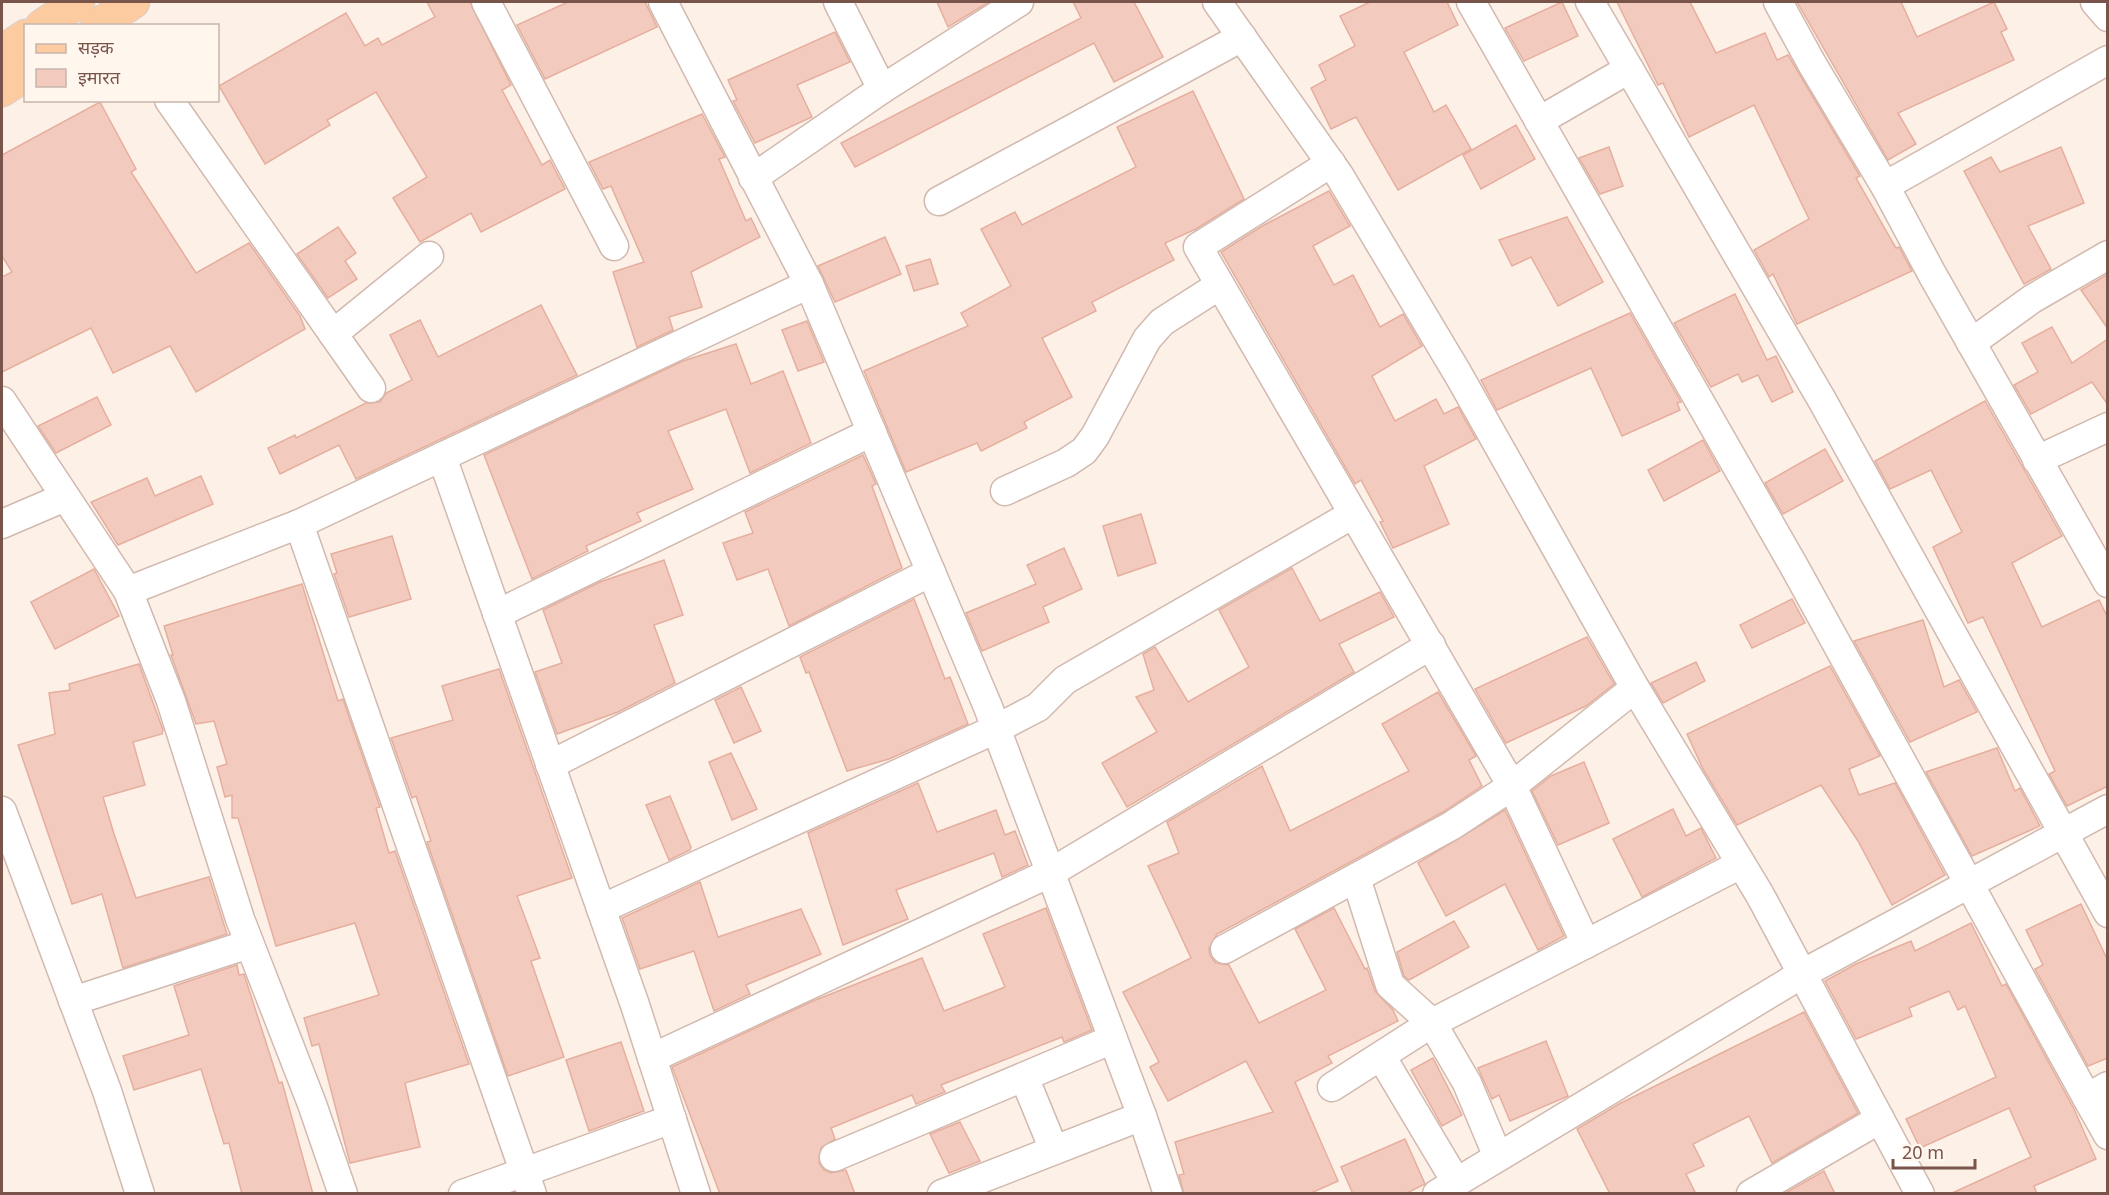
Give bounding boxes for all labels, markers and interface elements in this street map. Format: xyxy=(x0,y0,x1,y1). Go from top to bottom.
legend xyxy=(24,24,219,102)
text: सड़क xyxy=(78,35,115,59)
text: इमारत xyxy=(78,65,121,89)
scale bar xyxy=(1893,1132,1976,1170)
text: 20 m xyxy=(1902,1140,1944,1164)

